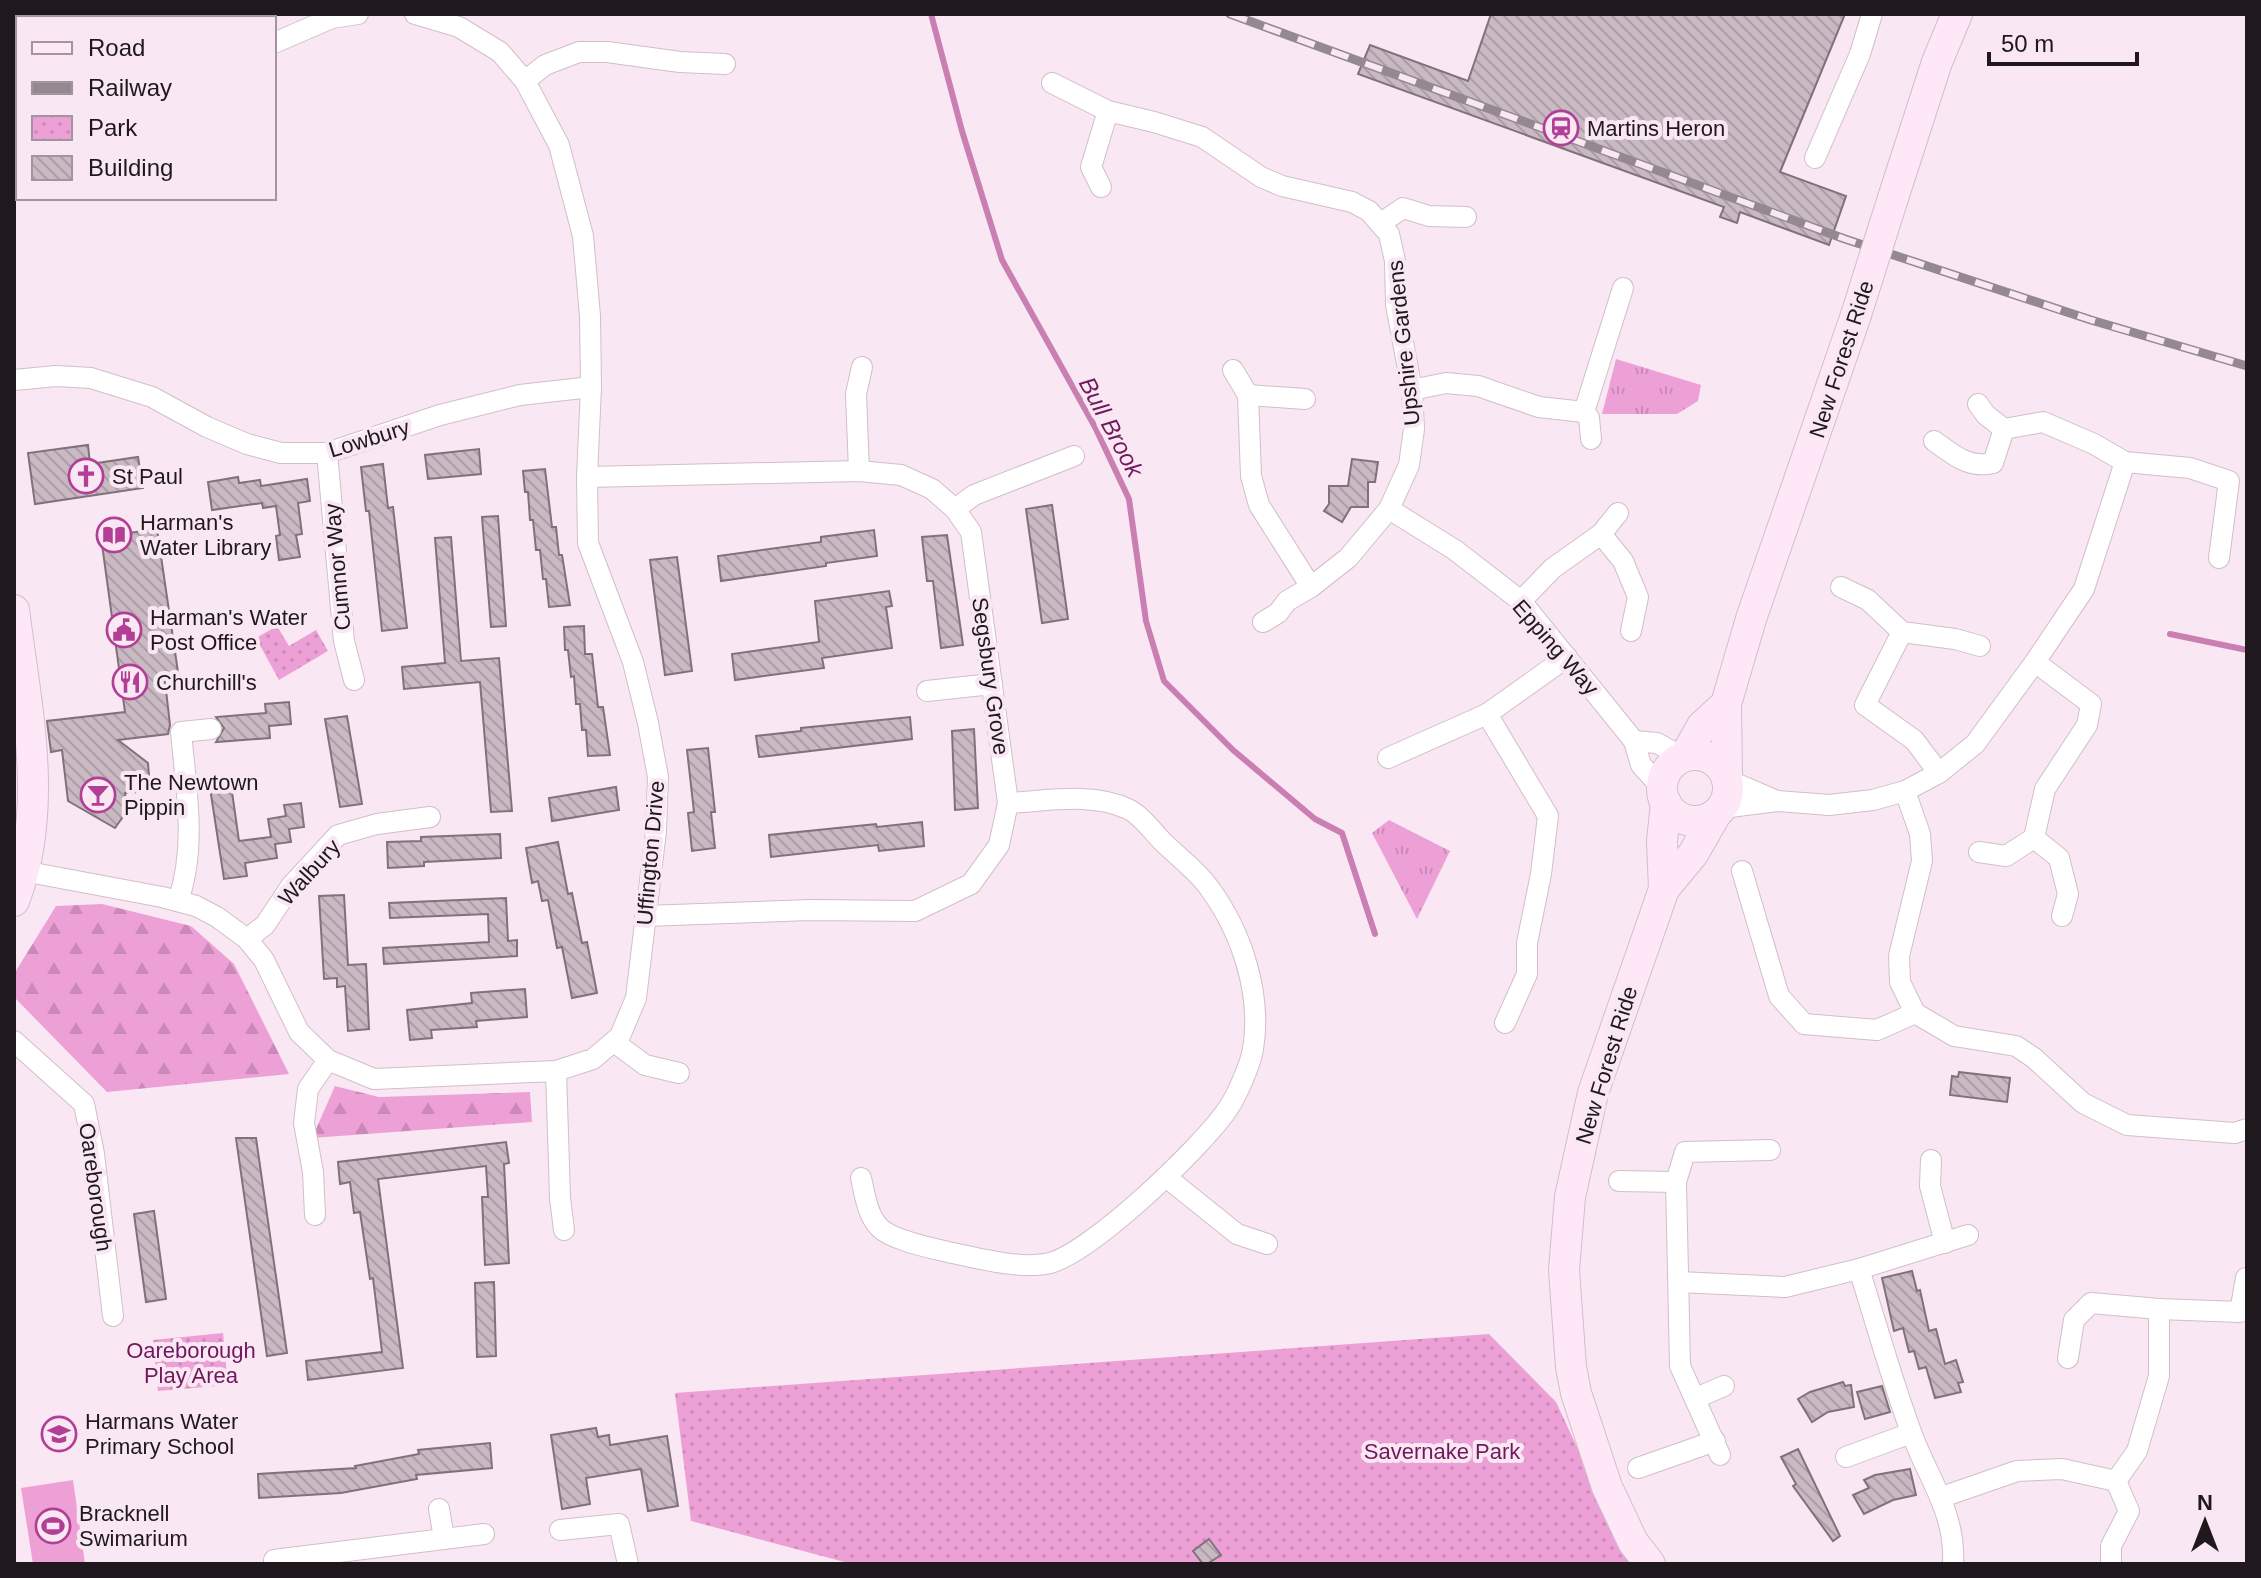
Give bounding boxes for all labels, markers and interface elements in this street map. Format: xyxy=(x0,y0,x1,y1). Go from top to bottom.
legend xyxy=(16,16,276,200)
scale bar xyxy=(1989,16,2137,66)
text: 50 m xyxy=(2001,30,2054,57)
text: Road xyxy=(88,34,145,61)
text: Railway xyxy=(88,74,172,101)
station icon: Martins Heron xyxy=(1542,109,1580,147)
text: Park xyxy=(88,114,138,141)
place label: Martins Heron xyxy=(1587,116,1725,141)
text: Building xyxy=(88,154,173,181)
street label: Upshire Gardens xyxy=(1382,259,1425,427)
street label: New Forest Ride xyxy=(1804,277,1879,441)
water label: Bull Brook xyxy=(1074,372,1150,483)
street label: Lowbury xyxy=(326,414,413,463)
church icon: St Paul xyxy=(67,457,105,495)
place label: St Paul xyxy=(112,464,183,489)
street label: Cumnor Way xyxy=(319,502,356,632)
place label: Harman's Water Library xyxy=(140,510,271,560)
library icon: Harman's Water Library xyxy=(95,516,133,554)
street label: Epping Way xyxy=(1508,595,1604,700)
street label: Segsbury Grove xyxy=(967,596,1014,757)
place label: Harman's Water Post Office xyxy=(150,605,307,655)
public building icon: Harman's Water Post Office xyxy=(105,611,143,649)
restaurant icon: Churchill's xyxy=(111,663,149,701)
place label: Churchill's xyxy=(156,670,257,695)
place label: The Newtown Pippin xyxy=(124,770,259,820)
bar icon: The Newtown Pippin xyxy=(79,776,117,814)
street label: Uffington Drive xyxy=(632,780,669,926)
street label: Walbury xyxy=(273,834,345,910)
street label: New Forest Ride xyxy=(1571,983,1642,1147)
street label: Oareborough xyxy=(74,1121,117,1253)
park label: Oareborough Play Area xyxy=(126,1338,256,1388)
place label: Harmans Water Primary School xyxy=(85,1409,238,1459)
school or university icon: Harmans Water Primary School xyxy=(40,1415,78,1453)
park label: Savernake Park xyxy=(1364,1439,1521,1464)
north arrow xyxy=(2165,1482,2245,1562)
text: N xyxy=(2197,1490,2213,1515)
place label: Bracknell Swimarium xyxy=(79,1501,188,1551)
sports icon: Bracknell Swimarium xyxy=(34,1507,72,1545)

